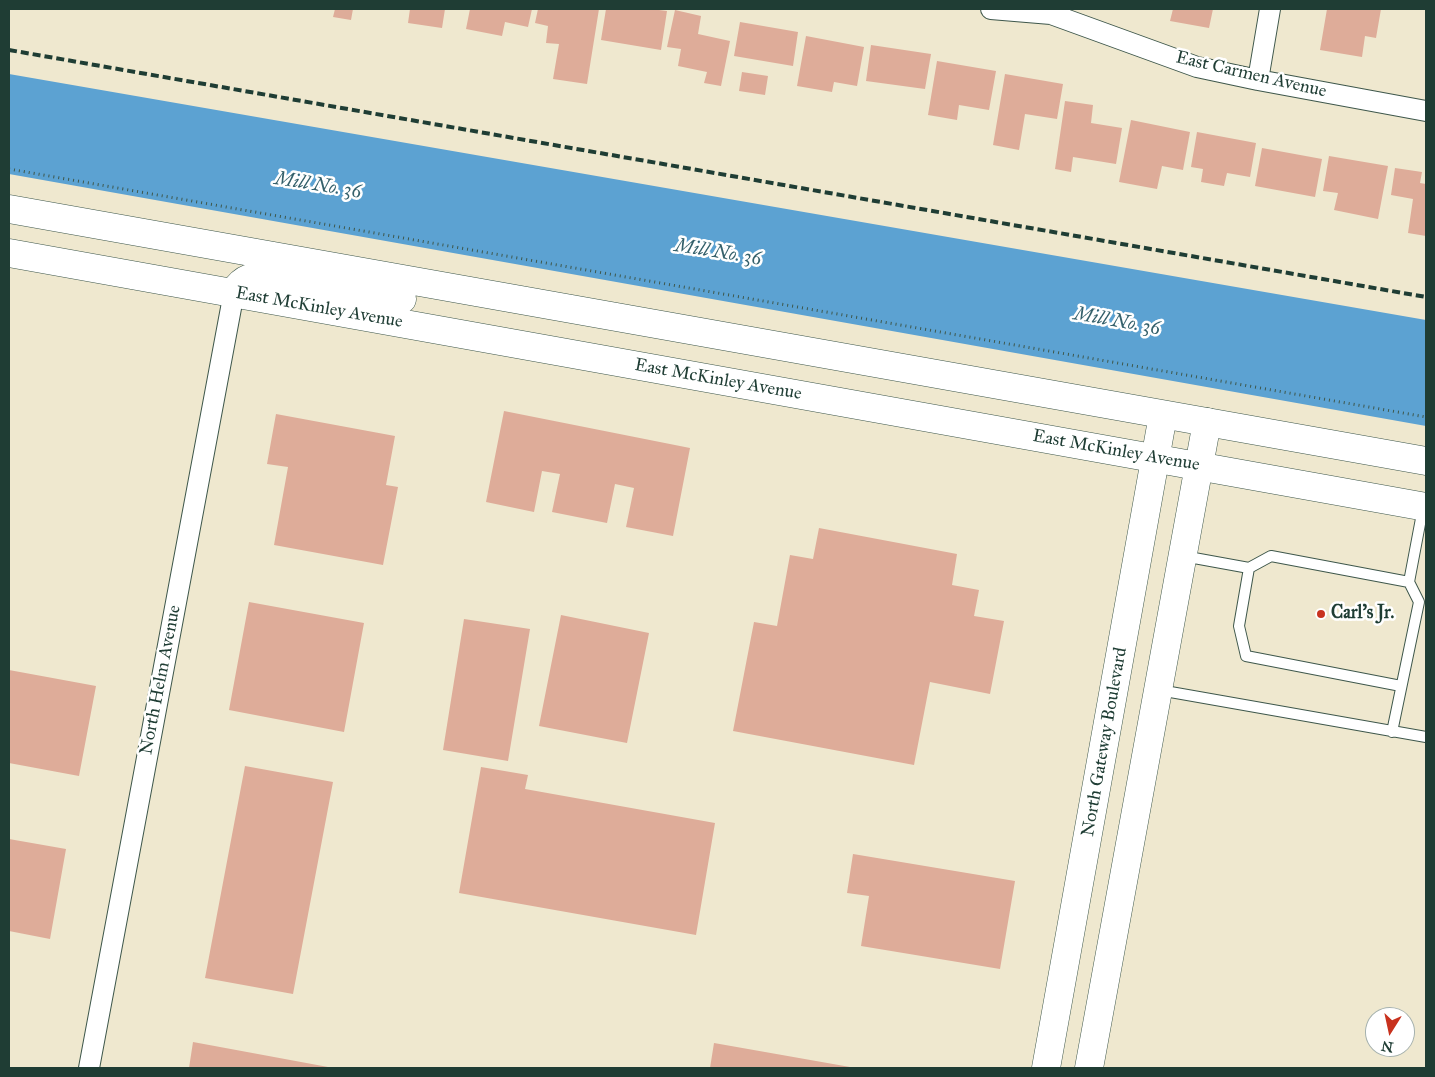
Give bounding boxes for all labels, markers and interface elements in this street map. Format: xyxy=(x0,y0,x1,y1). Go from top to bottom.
street label: East Carmen Avenue xyxy=(1173,47,1329,103)
water label: Mill No. 36 xyxy=(273,168,363,204)
water label: Mill No. 36 xyxy=(673,235,763,271)
street label: East McKinley Avenue xyxy=(234,283,404,333)
water label: Mill No. 36 xyxy=(1072,303,1162,341)
street label: East McKinley Avenue xyxy=(633,355,803,405)
street label: East McKinley Avenue xyxy=(1031,426,1201,476)
street label: North Helm Avenue xyxy=(136,603,186,757)
place label: Carl's Jr. xyxy=(1331,603,1394,625)
marker: Carl's Jr. xyxy=(1315,608,1327,620)
street label: North Gateway Boulevard xyxy=(1078,646,1132,838)
north arrow xyxy=(1365,1007,1415,1057)
text: N xyxy=(1380,1037,1395,1056)

